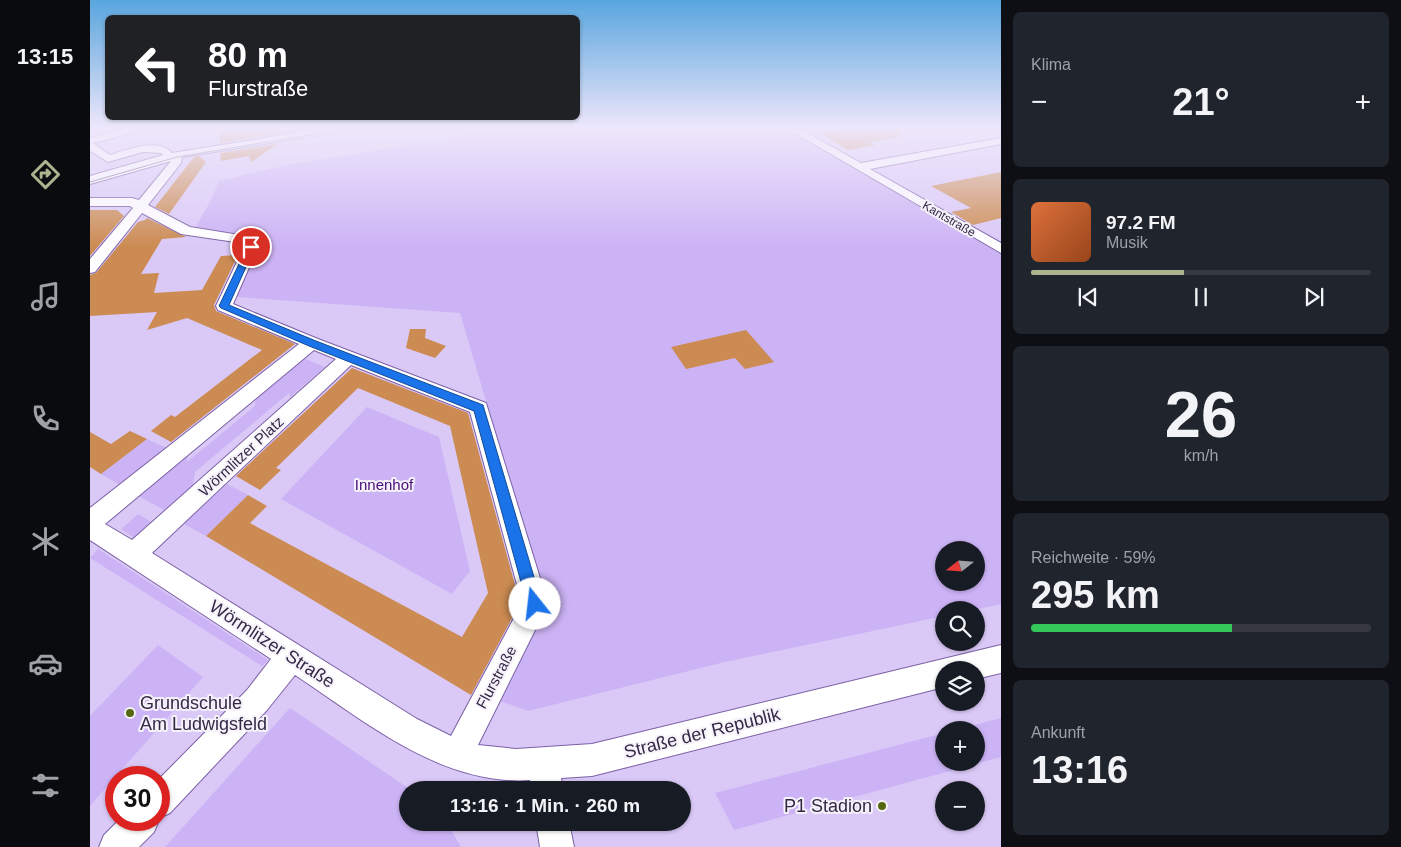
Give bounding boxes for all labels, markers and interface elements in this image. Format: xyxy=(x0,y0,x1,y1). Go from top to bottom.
icon: left xyxy=(125,35,190,100)
text: 80 m xyxy=(208,35,288,74)
text: 13:15 xyxy=(17,44,73,69)
text: Klima xyxy=(1031,56,1071,73)
text: Flurstraße xyxy=(208,76,308,101)
text: 21° xyxy=(1172,81,1230,123)
text: − xyxy=(1031,86,1047,117)
text: + xyxy=(1355,86,1371,117)
icon: directions xyxy=(28,157,63,192)
street label: Kantstraße xyxy=(920,198,978,240)
text: 97.2 FM xyxy=(1106,212,1176,233)
pin xyxy=(230,226,272,268)
icon: arrive xyxy=(237,233,265,261)
text: Musik xyxy=(1106,234,1148,251)
icon: music xyxy=(28,279,63,314)
icon: previous xyxy=(1074,283,1102,311)
icon: pause xyxy=(1187,283,1215,311)
icon: next xyxy=(1300,283,1328,311)
text: 26 xyxy=(1165,378,1237,451)
icon: phone xyxy=(28,401,63,436)
street label: Wörmlitzer Platz xyxy=(195,413,287,499)
text: km/h xyxy=(1184,447,1218,464)
park label: Innenhof xyxy=(355,476,414,493)
icon: climate xyxy=(28,524,63,559)
north arrow xyxy=(935,541,985,591)
map controls xyxy=(935,541,985,831)
text: Reichweite · 59% xyxy=(1031,549,1156,566)
text: 295 km xyxy=(1031,574,1160,616)
position arrow xyxy=(508,577,560,629)
street label: Wörmlitzer Straße xyxy=(206,596,338,692)
button: search xyxy=(935,601,985,651)
street label: Flurstraße xyxy=(472,643,520,711)
icon: car xyxy=(28,646,63,681)
button: layers xyxy=(935,661,985,711)
place label: Grundschule Am Ludwigsfeld xyxy=(140,693,267,734)
street label: Straße der Republik xyxy=(622,704,783,762)
marker: Grundschule Am Ludwigsfeld xyxy=(124,707,136,719)
button: + xyxy=(935,721,985,771)
text: Ankunft xyxy=(1031,724,1085,741)
text: 13:16 xyxy=(1031,749,1128,791)
speed limit sign: 30 xyxy=(105,766,170,831)
icon: filters xyxy=(28,768,63,803)
button: − xyxy=(935,781,985,831)
text: 13:16 · 1 Min. · 260 m xyxy=(450,795,640,816)
place label: P1 Stadion xyxy=(784,796,872,816)
marker: P1 Stadion xyxy=(876,800,888,812)

